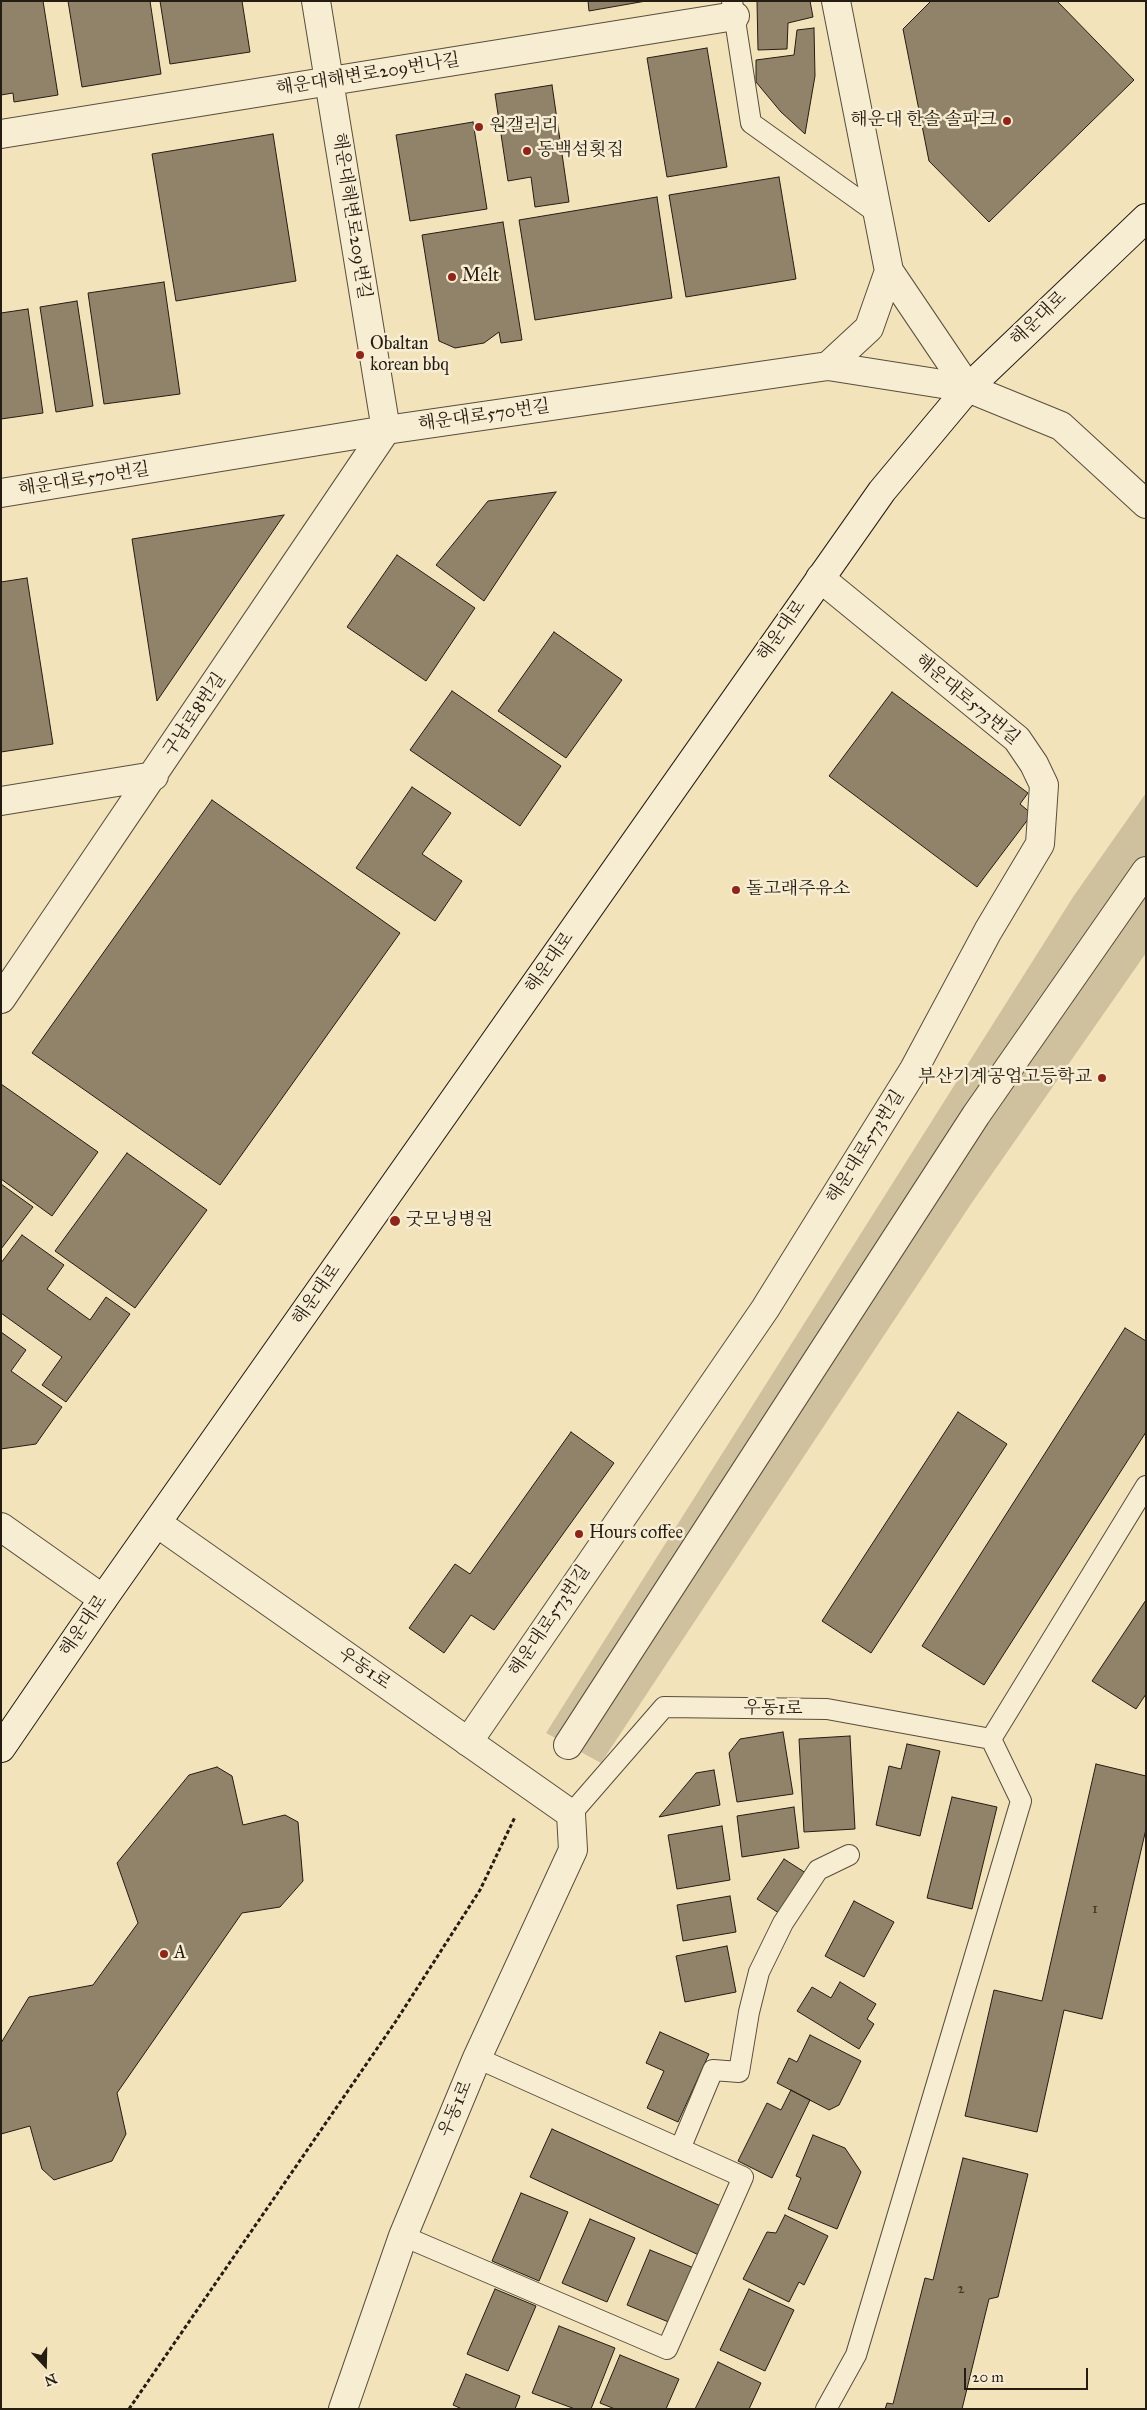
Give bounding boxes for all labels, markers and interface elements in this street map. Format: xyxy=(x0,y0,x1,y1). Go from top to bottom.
street label: 해운대해변로209번나길 xyxy=(275,50,461,100)
place label: 해운대 한솔 솔파크 xyxy=(850,110,997,132)
marker: 해운대 한솔 솔파크 xyxy=(1001,115,1013,127)
place label: 원갤러리 xyxy=(489,116,559,138)
marker: 원갤러리 xyxy=(473,121,485,133)
street label: 해운대해변로209번길 xyxy=(327,131,375,301)
place label: 동백섬횟집 xyxy=(537,140,624,162)
marker: 동백섬횟집 xyxy=(521,145,533,157)
place label: Melt xyxy=(462,266,499,288)
marker: Melt xyxy=(446,271,458,283)
street label: 해운대로 xyxy=(1006,287,1072,351)
place label: Obaltan korean bbq xyxy=(370,334,449,376)
marker: Obaltan korean bbq xyxy=(354,349,366,361)
street label: 해운대로570번길 xyxy=(417,396,551,436)
street label: 해운대로570번길 xyxy=(17,459,151,501)
street label: 해운대로 xyxy=(753,596,811,666)
street label: 해운대로573번길 xyxy=(910,650,1024,750)
street label: 구남로8번길 xyxy=(159,669,231,761)
place label: 돌고래주유소 xyxy=(746,879,850,901)
marker: 돌고래주유소 xyxy=(730,884,742,896)
street label: 해운대로 xyxy=(521,928,579,998)
place label: 부산기계공업고등학교 xyxy=(918,1067,1092,1089)
marker: 부산기계공업고등학교 xyxy=(1096,1072,1108,1084)
street label: 해운대로573번길 xyxy=(823,1086,909,1208)
place label: 굿모닝병원 xyxy=(406,1210,493,1232)
marker: 굿모닝병원 xyxy=(388,1214,402,1228)
street label: 해운대로 xyxy=(288,1260,346,1330)
place label: Hours coffee xyxy=(589,1523,683,1545)
marker: Hours coffee xyxy=(573,1528,585,1540)
street label: 해운대로573번길 xyxy=(505,1561,595,1681)
street label: 해운대로 xyxy=(56,1591,112,1661)
street label: 우동1로 xyxy=(334,1643,394,1695)
street label: 우동1로 xyxy=(743,1698,803,1720)
house number: 1 xyxy=(1092,1900,1098,1918)
place label: A xyxy=(174,1943,186,1965)
marker: A xyxy=(158,1948,170,1960)
street label: 우동1로 xyxy=(434,2077,478,2141)
house number: 2 xyxy=(957,2280,965,2298)
north arrow xyxy=(20,2340,70,2390)
scale bar xyxy=(967,2358,1091,2390)
text: 20 m xyxy=(972,2368,1004,2386)
text: N xyxy=(42,2369,59,2390)

